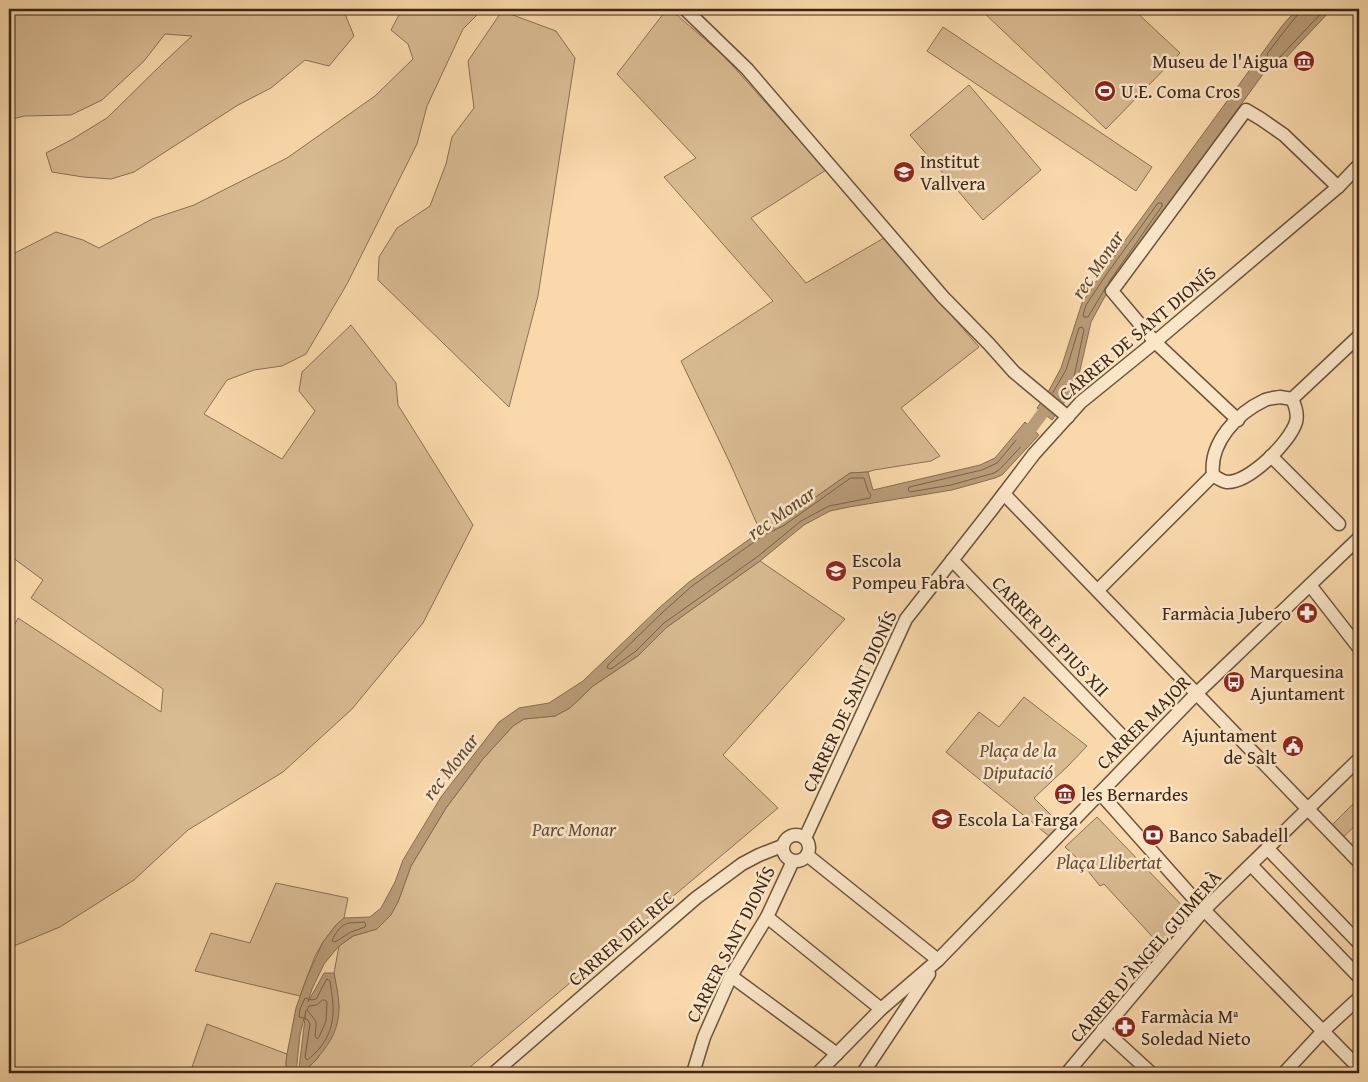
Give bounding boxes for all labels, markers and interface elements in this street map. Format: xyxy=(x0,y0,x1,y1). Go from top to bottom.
place label: Museu de l'Aigua xyxy=(1152,47,1288,75)
museum icon: Museu de l'Aigua xyxy=(1292,49,1316,73)
place label: U.E. Coma Cros xyxy=(1121,77,1240,105)
sports icon: U.E. Coma Cros xyxy=(1093,79,1117,103)
place label: Institut Vallvera xyxy=(920,147,986,197)
school or university icon: Institut Vallvera xyxy=(892,160,916,184)
water label: rec Monar xyxy=(1063,223,1131,304)
street label: CARRER DE SANT DIONÍS xyxy=(1052,259,1222,407)
water label: rec Monar xyxy=(741,478,821,546)
place label: Escola Pompeu Fabra xyxy=(852,546,965,596)
school or university icon: Escola Pompeu Fabra xyxy=(824,559,848,583)
street label: CARRER DE PIUS XII xyxy=(986,569,1116,703)
place label: Farmàcia Jubero xyxy=(1162,599,1291,627)
pharmacy icon: Farmàcia Jubero xyxy=(1295,601,1319,625)
street label: CARRER DE SANT DIONÍS xyxy=(795,605,903,797)
place label: Marquesina Ajuntament xyxy=(1250,657,1345,707)
street label: CARRER MAJOR xyxy=(1089,668,1197,776)
bus stop icon: Marquesina Ajuntament xyxy=(1222,670,1246,694)
place label: Ajuntament de Salt xyxy=(1182,721,1277,771)
water label: rec Monar xyxy=(415,726,486,805)
public building icon: Ajuntament de Salt xyxy=(1281,734,1305,758)
park label: Plaça de la Diputació xyxy=(979,736,1057,786)
place label: les Bernardes xyxy=(1081,780,1188,808)
museum icon: les Bernardes xyxy=(1053,782,1077,806)
place label: Escola La Farga xyxy=(958,805,1078,833)
school or university icon: Escola La Farga xyxy=(930,807,954,831)
park label: Parc Monar xyxy=(531,815,617,843)
place label: Banco Sabadell xyxy=(1169,821,1289,849)
bank icon: Banco Sabadell xyxy=(1141,823,1165,847)
park label: Plaça Llibertat xyxy=(1055,848,1163,876)
street label: CARRER SANT DIONÍS xyxy=(678,861,782,1027)
street label: CARRER D'ÀNGEL GUIMERÀ xyxy=(1062,864,1228,1048)
street label: CARRER DEL REC xyxy=(561,884,681,992)
place label: Farmàcia Mª Soledad Nieto xyxy=(1141,1002,1251,1052)
pharmacy icon: Farmàcia Mª Soledad Nieto xyxy=(1113,1015,1137,1039)

